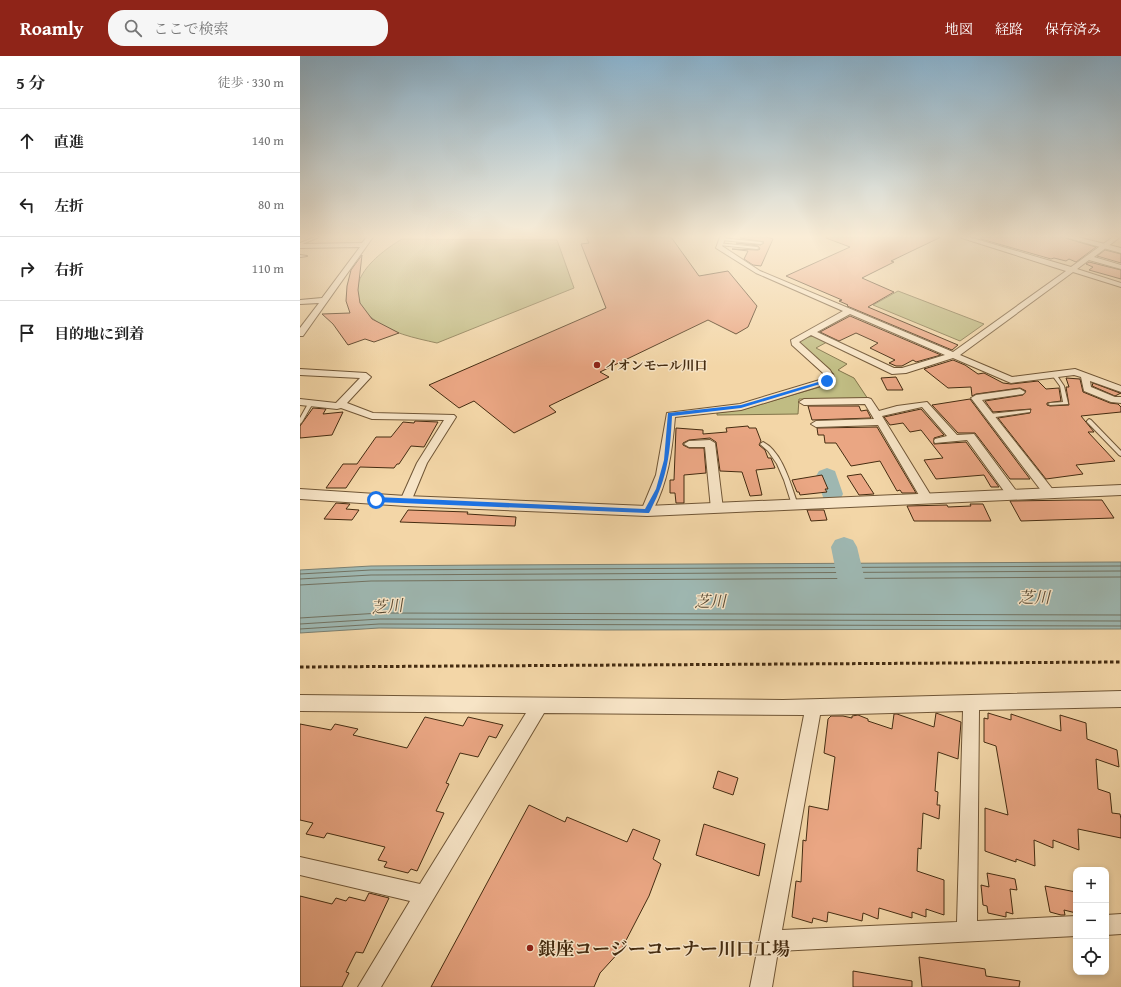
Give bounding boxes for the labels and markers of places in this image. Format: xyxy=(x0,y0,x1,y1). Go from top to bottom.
place label: イオンモール川口 xyxy=(605,356,708,375)
marker: イオンモール川口 xyxy=(592,360,602,370)
place label: 銀座コージーコーナー川口工場 xyxy=(538,935,790,962)
marker: 銀座コージーコーナー川口工場 xyxy=(525,943,535,953)

